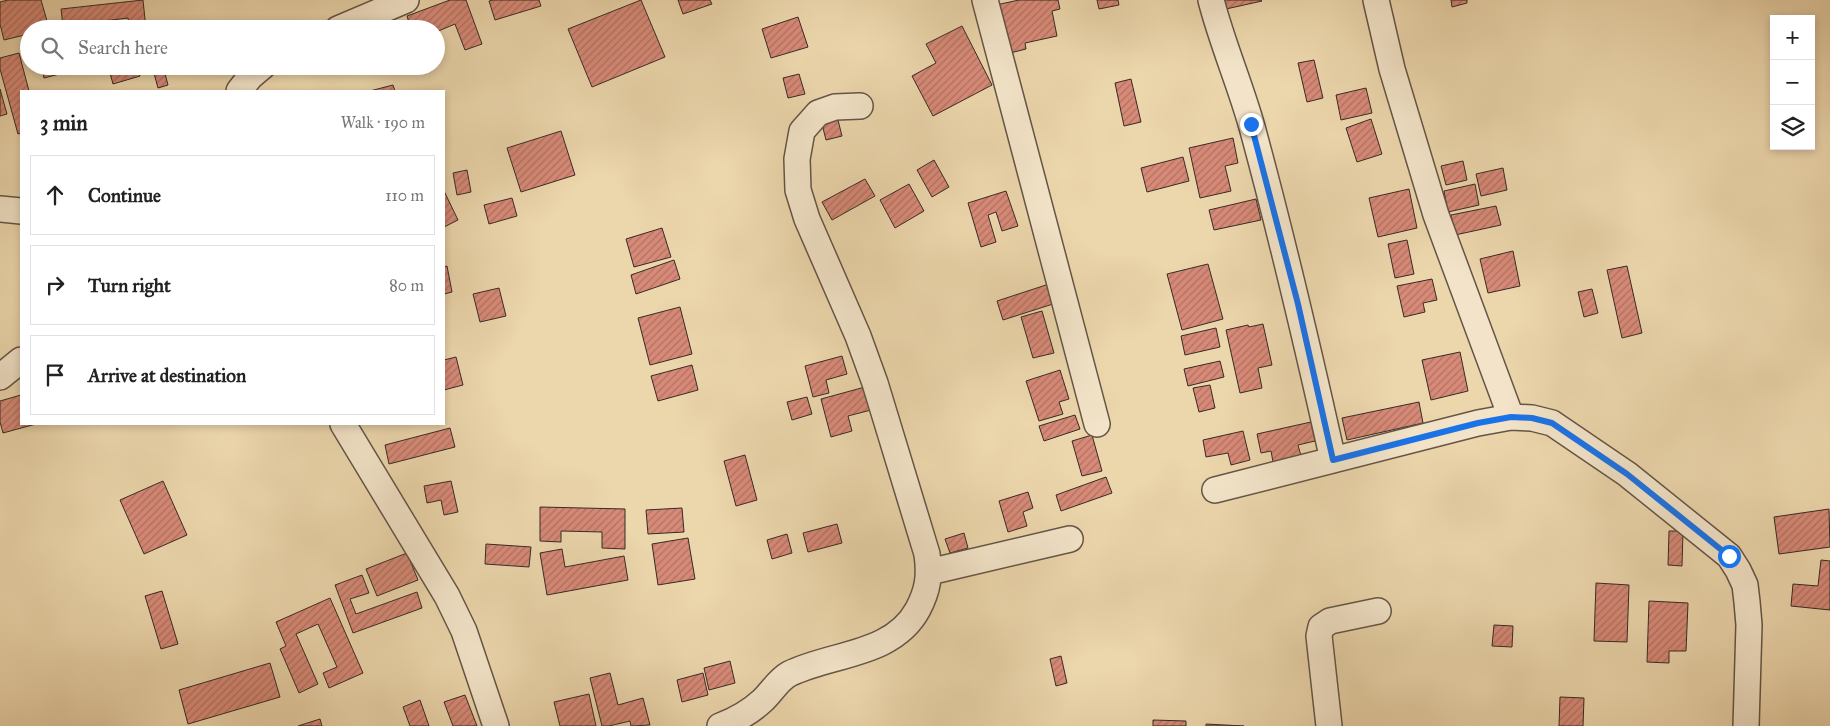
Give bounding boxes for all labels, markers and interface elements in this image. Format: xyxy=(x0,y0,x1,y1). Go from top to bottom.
map controls xyxy=(1770,15,1815,150)
button: + xyxy=(1770,15,1815,60)
search box xyxy=(20,20,445,75)
icon: search xyxy=(38,34,66,62)
text: Search here xyxy=(78,36,168,59)
button: − xyxy=(1770,60,1815,105)
button: layers xyxy=(1770,105,1815,150)
text: 3 min xyxy=(40,110,88,136)
text: Walk · 190 m xyxy=(341,113,425,132)
route end xyxy=(1240,113,1263,136)
icon: ahead xyxy=(41,181,69,209)
text: Continue xyxy=(88,184,161,207)
text: 110 m xyxy=(385,186,424,205)
icon: right xyxy=(41,271,69,299)
text: Turn right xyxy=(88,274,171,297)
text: 80 m xyxy=(389,276,424,295)
icon: arrive xyxy=(41,361,69,389)
text: Arrive at destination xyxy=(88,364,246,387)
route start xyxy=(1718,545,1741,568)

